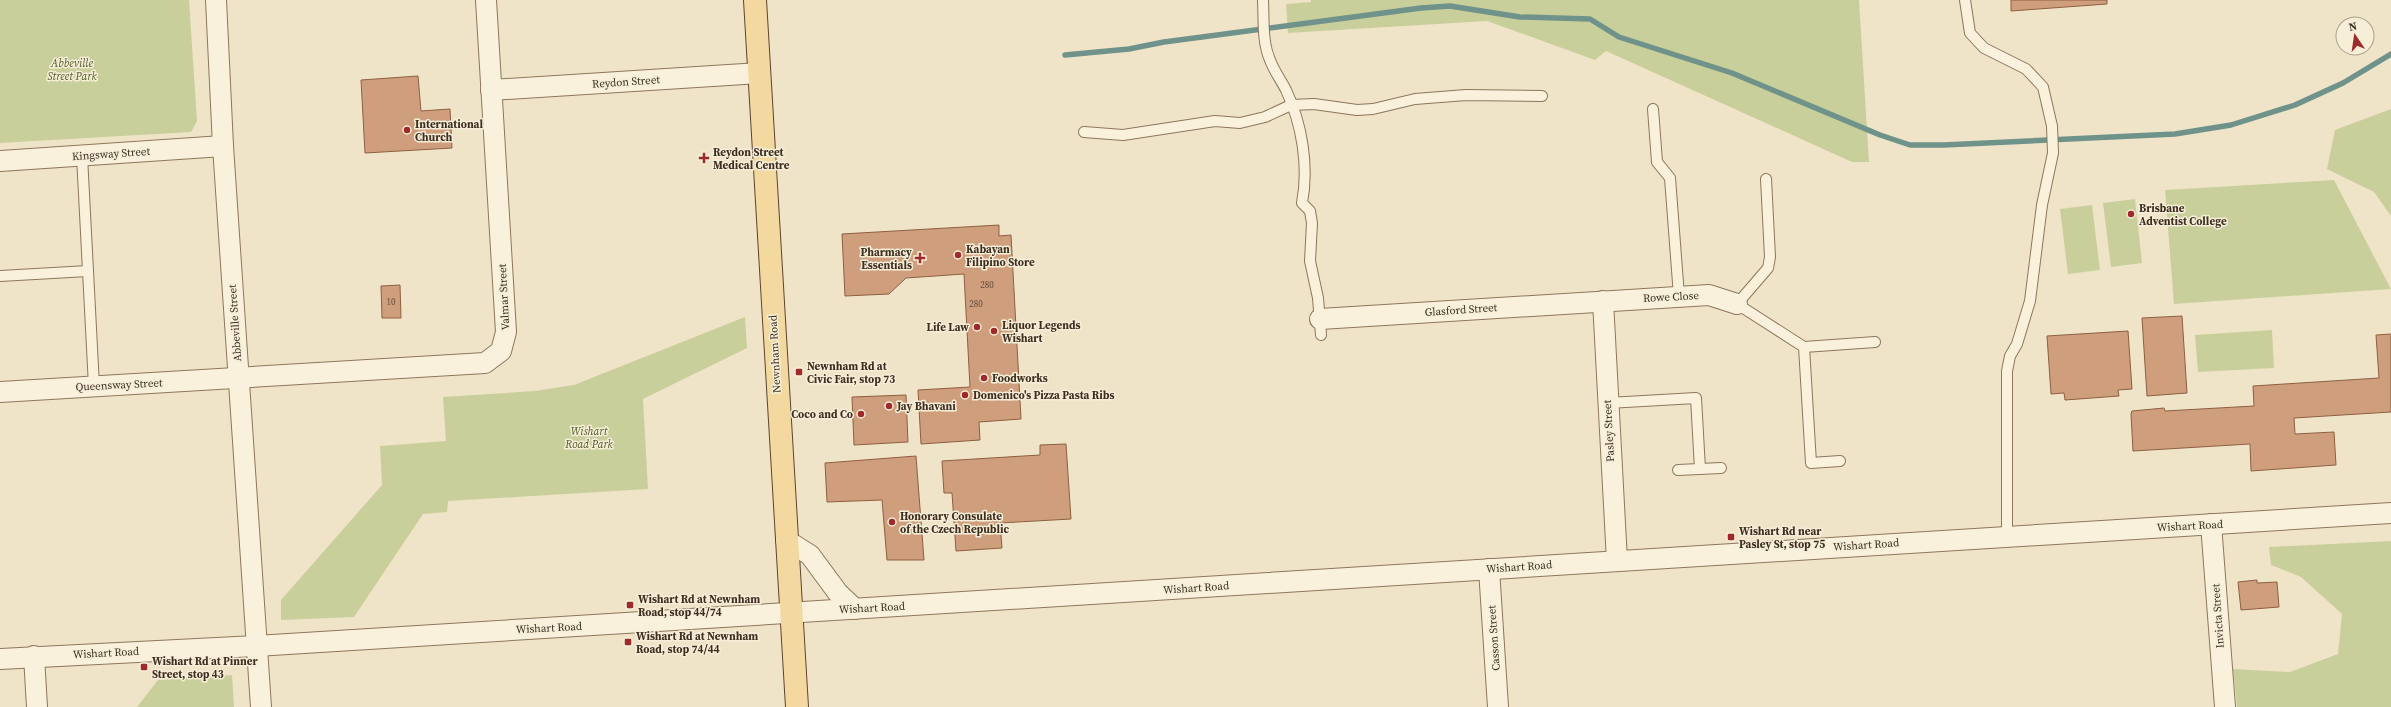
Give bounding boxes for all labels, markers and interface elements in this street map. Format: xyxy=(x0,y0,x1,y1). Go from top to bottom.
north arrow xyxy=(2335,16,2375,56)
text: N xyxy=(2347,19,2358,35)
park label: Abbeville Street Park xyxy=(47,56,97,84)
street label: Reydon Street xyxy=(592,72,661,92)
place label: International Church xyxy=(415,117,483,145)
marker: International Church xyxy=(402,125,412,135)
street label: Kingsway Street xyxy=(72,144,151,164)
place label: Reydon Street Medical Centre xyxy=(713,145,790,173)
marker: Reydon Street Medical Centre xyxy=(698,152,710,164)
place label: Brisbane Adventist College xyxy=(2139,201,2227,229)
marker: Brisbane Adventist College xyxy=(2126,209,2136,219)
place label: Kabayan Filipino Store xyxy=(966,242,1035,270)
place label: Pharmacy Essentials xyxy=(861,245,912,273)
marker: Kabayan Filipino Store xyxy=(953,250,963,260)
marker: Pharmacy Essentials xyxy=(915,253,925,263)
street label: Valmar Street xyxy=(495,263,513,331)
house number: 280 xyxy=(980,279,994,291)
street label: Abbeville Street xyxy=(225,283,245,362)
street label: Rowe Close xyxy=(1643,288,1700,306)
house number: 10 xyxy=(386,296,396,308)
house number: 280 xyxy=(969,298,983,310)
street label: Glasford Street xyxy=(1424,300,1498,320)
street label: Newnham Road xyxy=(765,314,785,393)
place label: Liquor Legends Wishart xyxy=(1002,318,1081,346)
place label: Life Law xyxy=(927,320,969,335)
marker: Life Law xyxy=(972,322,982,332)
marker: Liquor Legends Wishart xyxy=(989,326,999,336)
place label: Newnham Rd at Civic Fair, stop 73 xyxy=(807,359,895,387)
marker: Newnham Rd at Civic Fair, stop 73 xyxy=(794,367,804,377)
place label: Foodworks xyxy=(992,371,1048,386)
marker: Foodworks xyxy=(979,373,989,383)
street label: Queensway Street xyxy=(75,375,163,395)
place label: Domenico's Pizza Pasta Ribs xyxy=(973,388,1114,403)
marker: Domenico's Pizza Pasta Ribs xyxy=(960,390,970,400)
place label: Jay Bhavani xyxy=(896,399,956,414)
street label: Pasley Street xyxy=(1600,399,1618,462)
marker: Jay Bhavani xyxy=(884,401,894,411)
place label: Coco and Co xyxy=(791,407,853,422)
marker: Coco and Co xyxy=(856,409,866,419)
park label: Wishart Road Park xyxy=(564,424,614,452)
place label: Honorary Consulate of the Czech Republic xyxy=(900,509,1010,537)
marker: Honorary Consulate of the Czech Republic xyxy=(887,517,897,527)
street label: Wishart Road xyxy=(2156,517,2224,535)
place label: Wishart Rd near Pasley St, stop 75 xyxy=(1739,524,1825,552)
marker: Wishart Rd near Pasley St, stop 75 xyxy=(1726,532,1736,542)
street label: Wishart Road xyxy=(1832,535,1900,555)
street label: Wishart Road xyxy=(1485,557,1553,577)
street label: Wishart Road xyxy=(1162,578,1230,598)
street label: Invicta Street xyxy=(2208,583,2228,649)
place label: Wishart Rd at Newnham Road, stop 44/74 xyxy=(638,592,760,620)
street label: Wishart Road xyxy=(838,599,906,617)
marker: Wishart Rd at Newnham Road, stop 44/74 xyxy=(625,600,635,610)
street label: Casson Street xyxy=(1484,604,1504,671)
street label: Wishart Road xyxy=(515,619,583,637)
place label: Wishart Rd at Newnham Road, stop 74/44 xyxy=(636,629,758,657)
marker: Wishart Rd at Newnham Road, stop 74/44 xyxy=(623,637,633,647)
street label: Wishart Road xyxy=(72,644,140,662)
place label: Wishart Rd at Pinner Street, stop 43 xyxy=(152,654,259,682)
marker: Wishart Rd at Pinner Street, stop 43 xyxy=(139,662,149,672)

